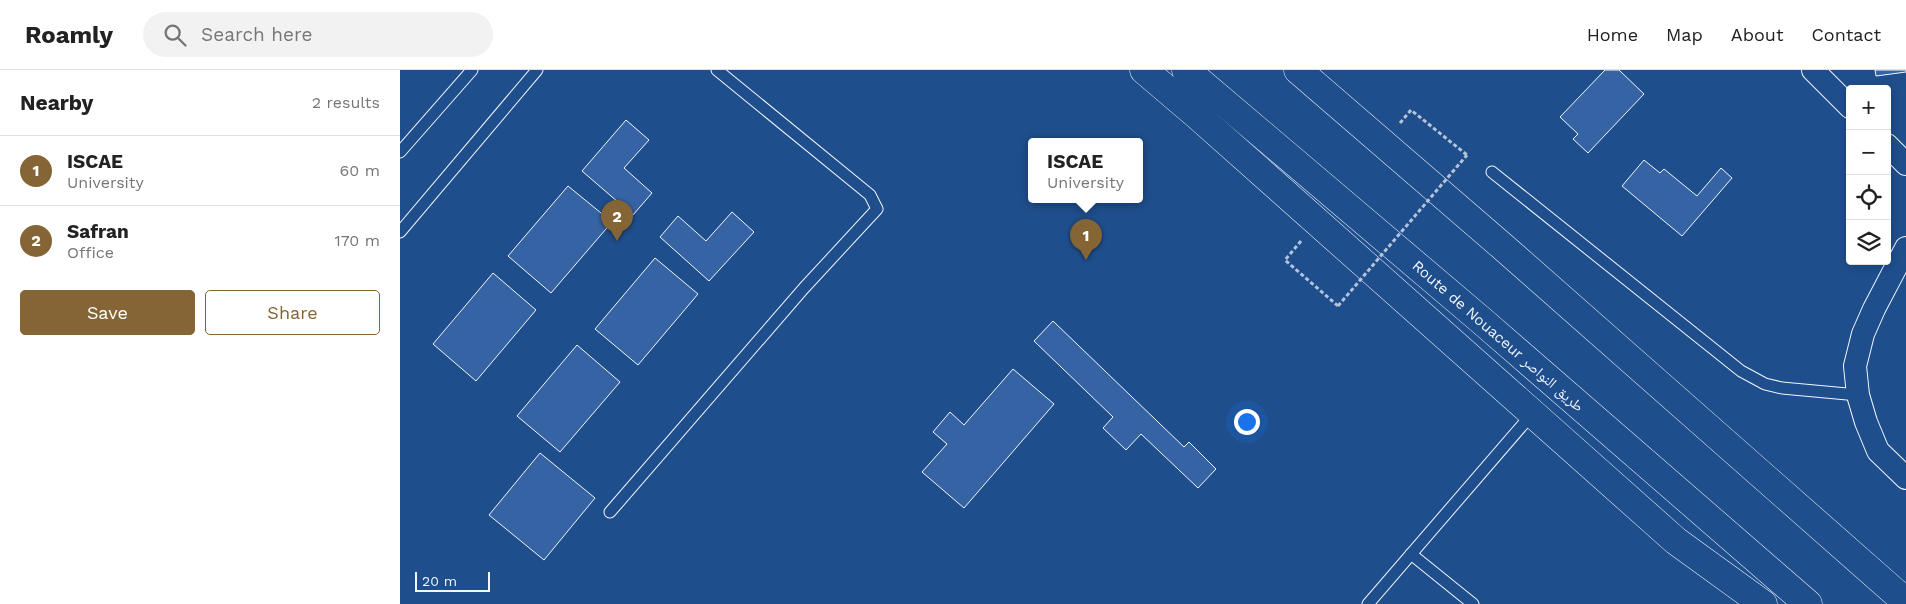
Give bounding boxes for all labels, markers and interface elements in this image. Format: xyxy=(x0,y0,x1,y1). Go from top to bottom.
search box xyxy=(143,12,493,57)
text: Roamly xyxy=(25,21,113,49)
icon: search xyxy=(161,21,189,49)
text: Search here xyxy=(201,23,312,46)
text: Home xyxy=(1587,24,1638,45)
text: Map xyxy=(1666,24,1703,45)
text: About xyxy=(1731,24,1783,45)
text: Contact xyxy=(1811,24,1881,45)
map controls xyxy=(1846,85,1891,265)
button: + xyxy=(1846,85,1891,130)
text: Nearby xyxy=(20,90,93,115)
text: 2 results xyxy=(312,93,380,112)
button: − xyxy=(1846,130,1891,175)
popup xyxy=(1028,138,1143,203)
text: ISCAE xyxy=(67,150,123,173)
text: ISCAE xyxy=(1047,150,1103,173)
text: 1 xyxy=(33,161,39,180)
text: 60 m xyxy=(340,161,380,180)
text: University xyxy=(67,173,144,192)
text: University xyxy=(1047,173,1124,192)
button: locate xyxy=(1846,175,1891,220)
pin: 2 xyxy=(601,200,633,241)
pin: 1 xyxy=(1070,219,1102,260)
text: Safran xyxy=(67,220,129,243)
button: layers xyxy=(1846,220,1891,265)
text: 2 xyxy=(31,231,41,250)
text: 170 m xyxy=(334,231,380,250)
text: Office xyxy=(67,243,114,262)
street label: Route de Nouaceur طريق النواصر xyxy=(1408,257,1588,416)
button: Save xyxy=(20,290,195,335)
button: Share xyxy=(205,290,380,335)
your location xyxy=(1234,409,1260,435)
scale bar xyxy=(415,569,490,592)
text: 20 m xyxy=(422,573,457,589)

